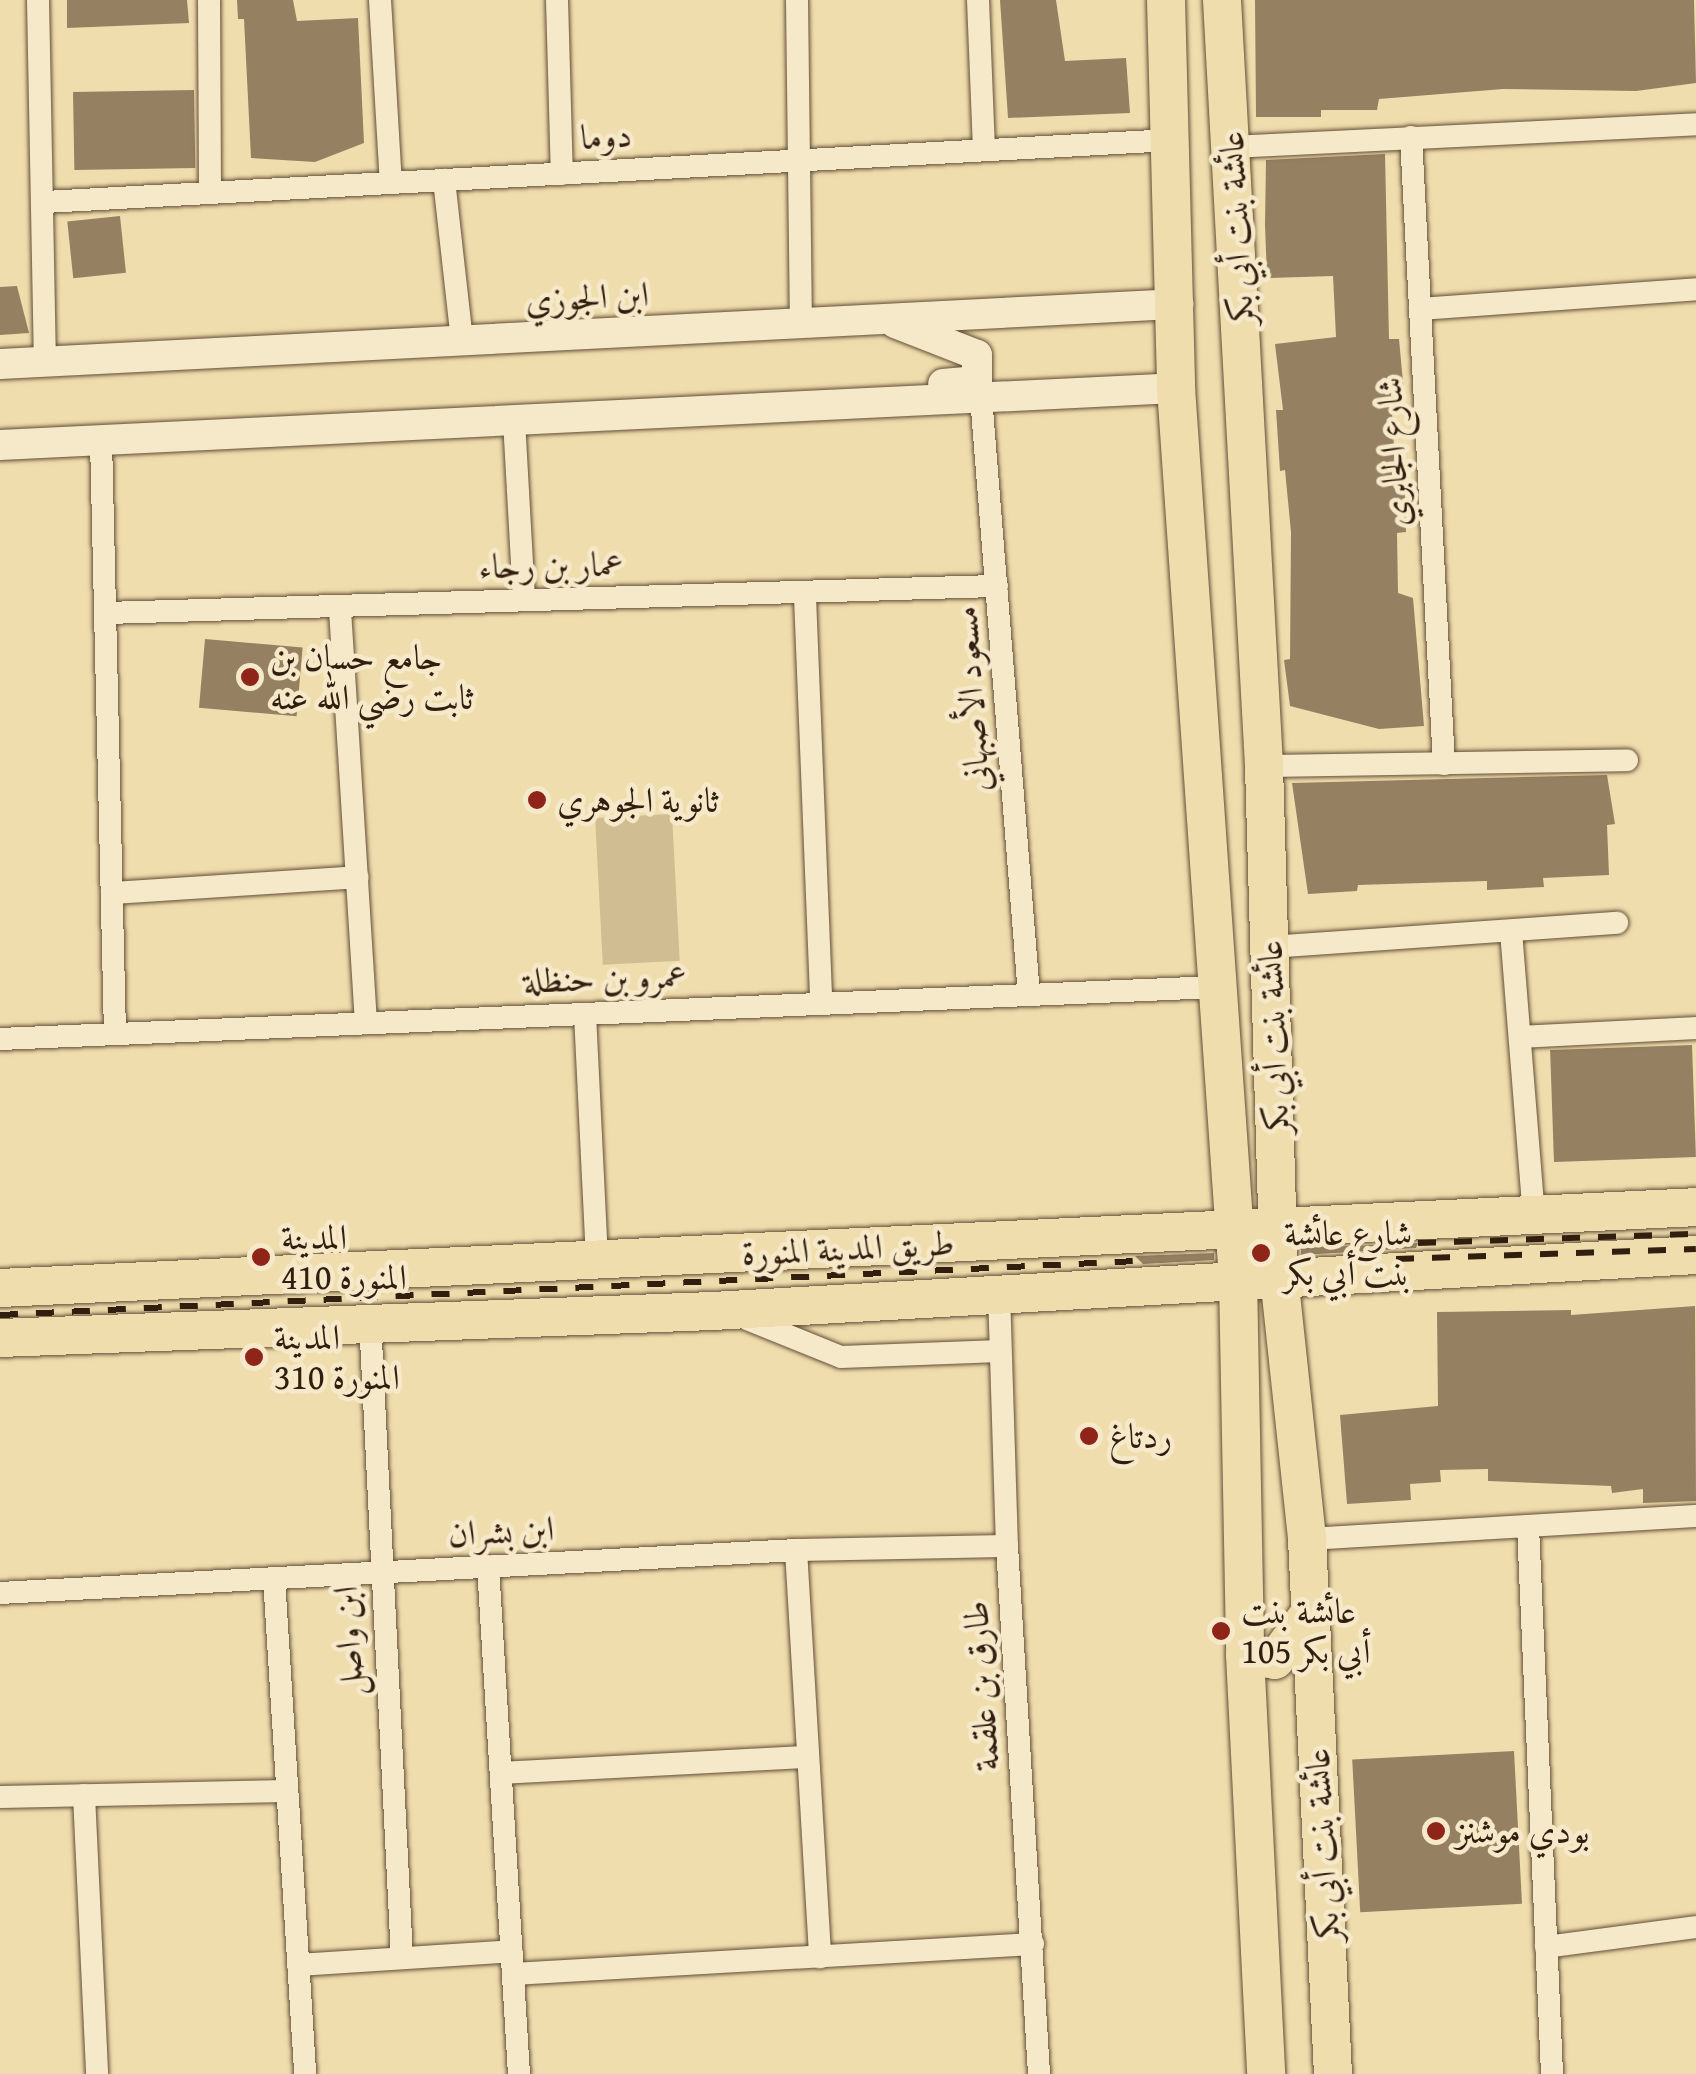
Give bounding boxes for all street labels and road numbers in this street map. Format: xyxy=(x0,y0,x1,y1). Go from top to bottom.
street label: دوما xyxy=(579,114,633,158)
street label: عائشة بنت أبي بكر xyxy=(1210,130,1262,326)
street label: ابن الجوزي xyxy=(524,273,650,321)
street label: شارع الجابري xyxy=(1368,376,1418,528)
street label: عمار بن رجاء xyxy=(478,543,624,587)
street label: مسعود الأصبهاني xyxy=(944,605,998,793)
street label: عائشة بنت أبي بكر xyxy=(1249,939,1297,1135)
street label: عمرو بن حنظلة xyxy=(522,954,688,1002)
street label: طريق المدينة المنورة xyxy=(741,1221,955,1275)
street label: ابن بشران xyxy=(447,1507,555,1555)
street label: ابن واصل xyxy=(324,1585,372,1697)
street label: طارق بن علقمة xyxy=(954,1599,1008,1773)
street label: عائشة بنت أبي بكر xyxy=(1296,1747,1348,1943)

